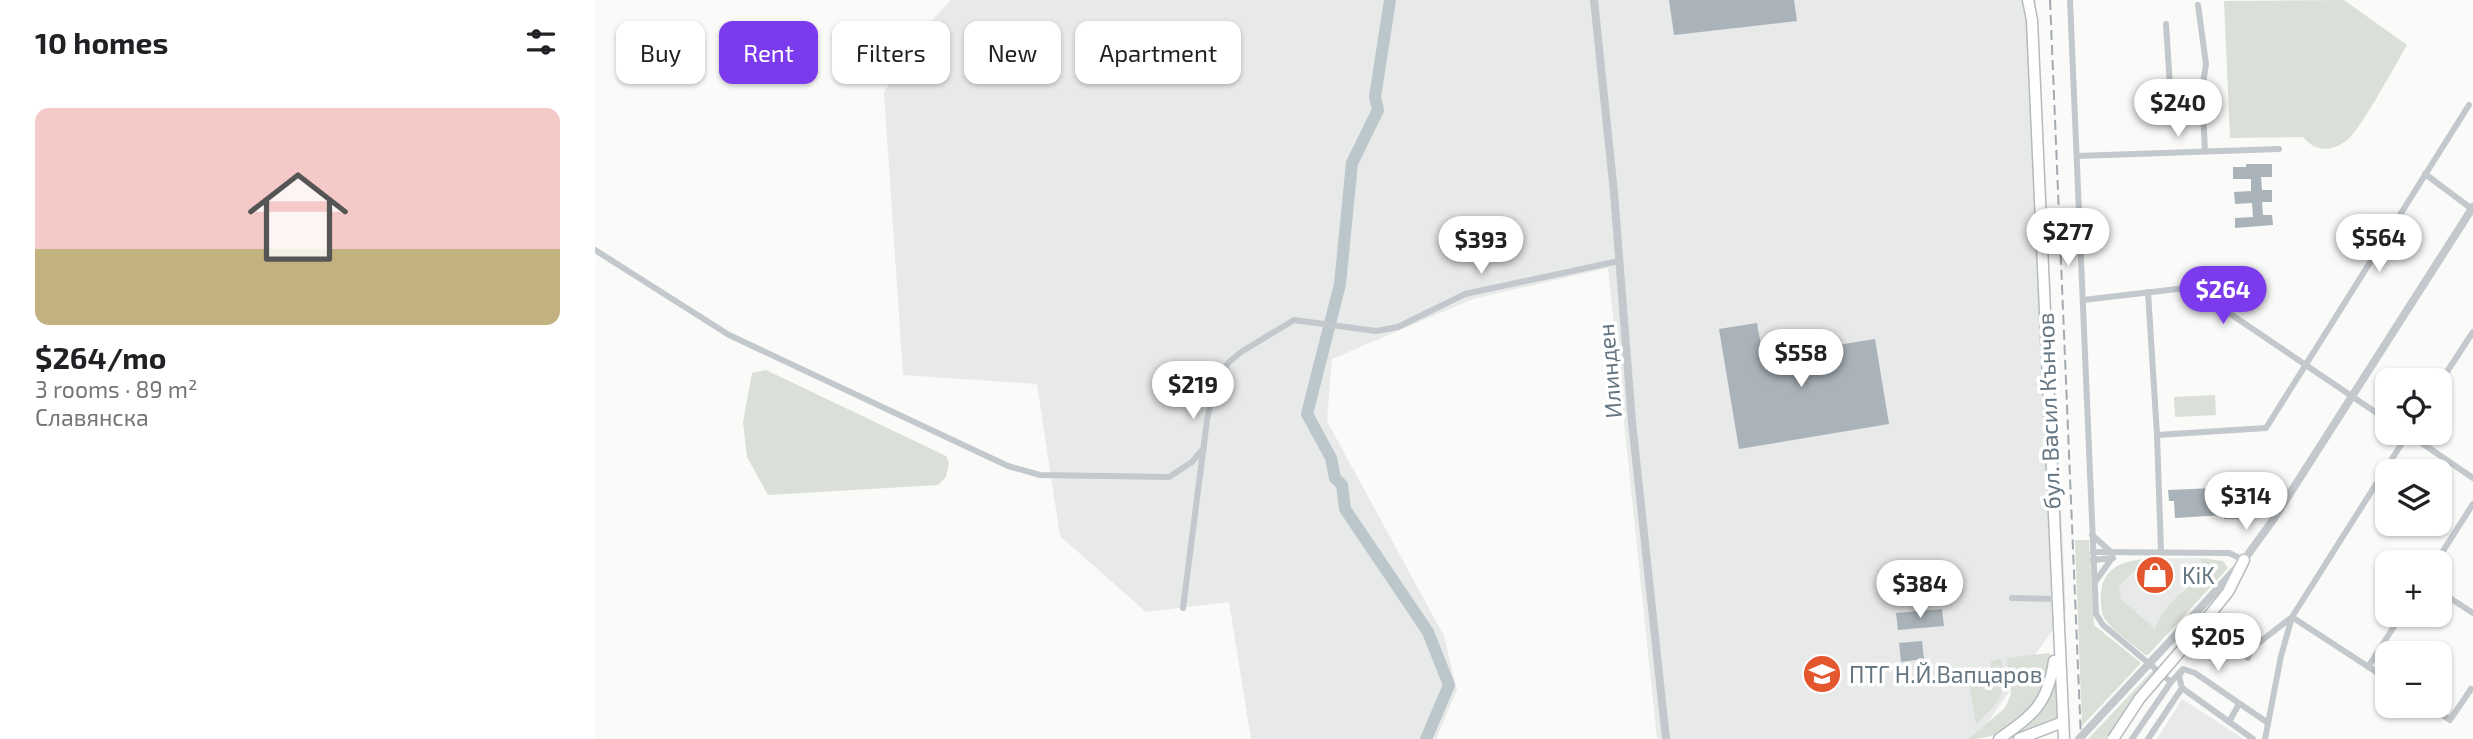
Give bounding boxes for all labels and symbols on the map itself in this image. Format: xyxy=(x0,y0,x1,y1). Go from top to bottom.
pin: $240 xyxy=(2137,80,2219,139)
pin: $277 xyxy=(2027,208,2109,268)
pin: $564 xyxy=(2338,215,2420,274)
pin: $393 xyxy=(1440,216,1522,276)
pin: $264 xyxy=(2182,266,2264,326)
street label: бул. Васил Кънчов xyxy=(2031,312,2066,510)
street label: Илинден xyxy=(1591,322,1627,420)
pin: $558 xyxy=(1760,330,1842,389)
pin: $219 xyxy=(1152,362,1234,421)
pin: $314 xyxy=(2205,472,2287,532)
shop icon: KiK xyxy=(2134,554,2176,596)
pin: $384 xyxy=(1879,560,1961,620)
place label: KiK xyxy=(2182,561,2215,589)
pin: $205 xyxy=(2177,614,2259,673)
school or university icon: ПТГ Н.Й.Вапцаров xyxy=(1801,653,1843,695)
place label: ПТГ Н.Й.Вапцаров xyxy=(1849,660,2042,688)

